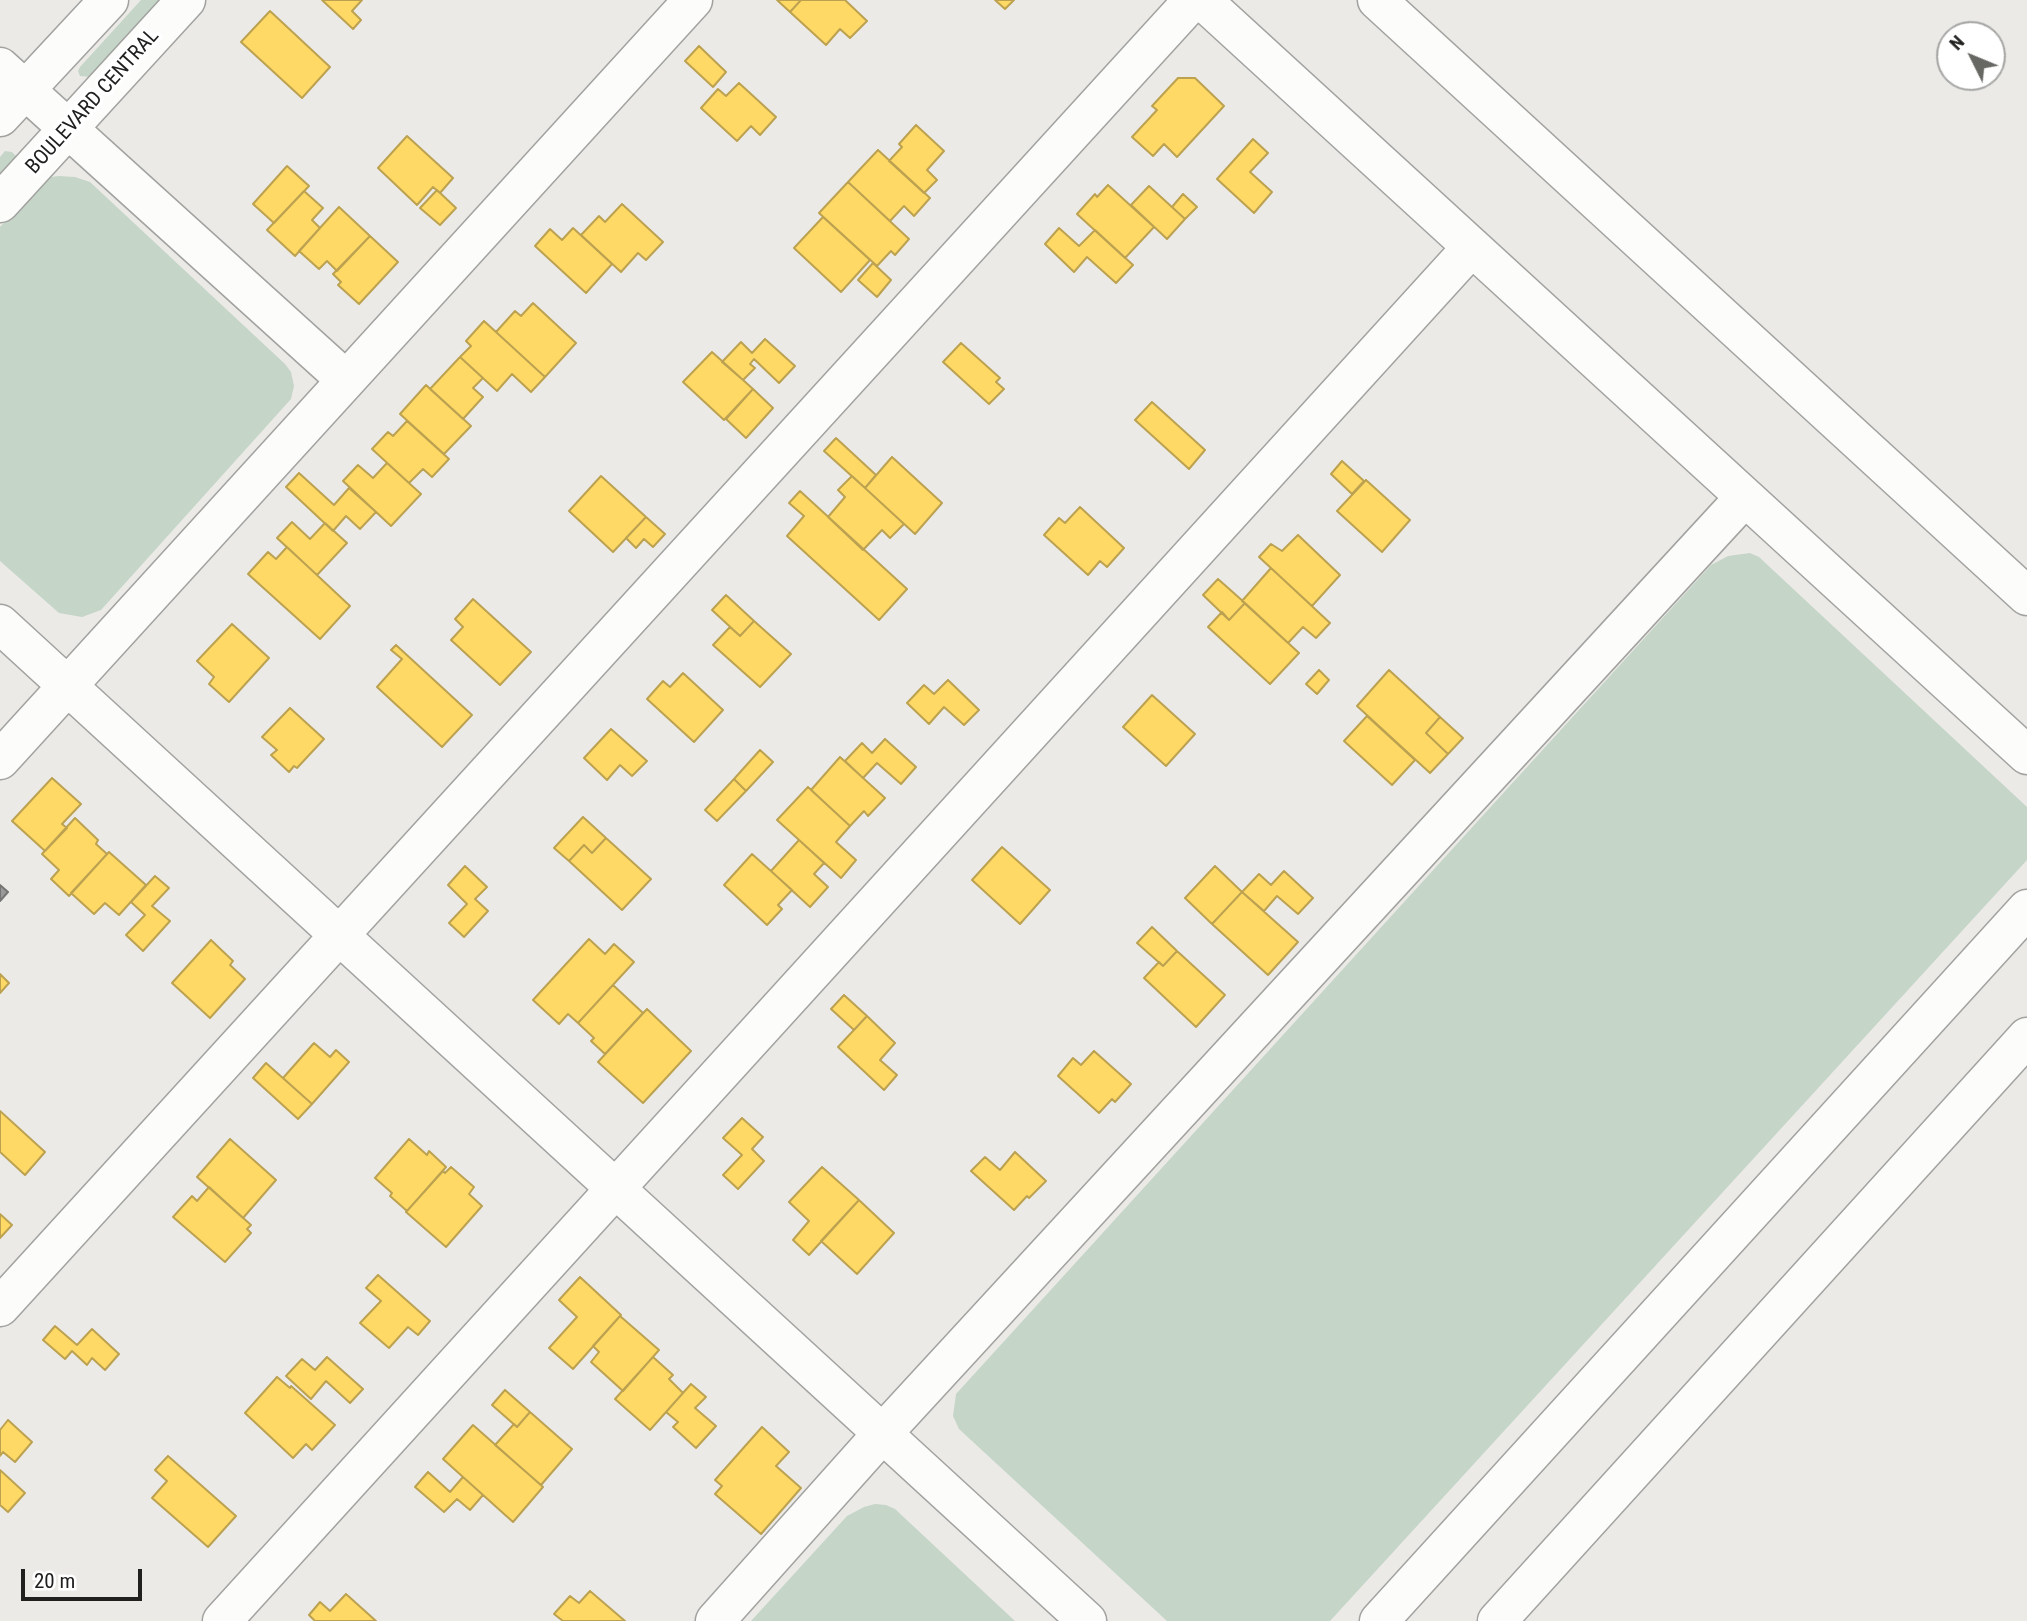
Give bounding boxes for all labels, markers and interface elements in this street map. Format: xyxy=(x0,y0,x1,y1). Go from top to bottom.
north arrow xyxy=(1936,21,2006,91)
street label: BOULEVARD CENTRAL xyxy=(21,24,165,180)
text: N xyxy=(1944,31,1969,55)
scale bar xyxy=(24,1554,145,1598)
text: 20 m xyxy=(34,1569,75,1593)

